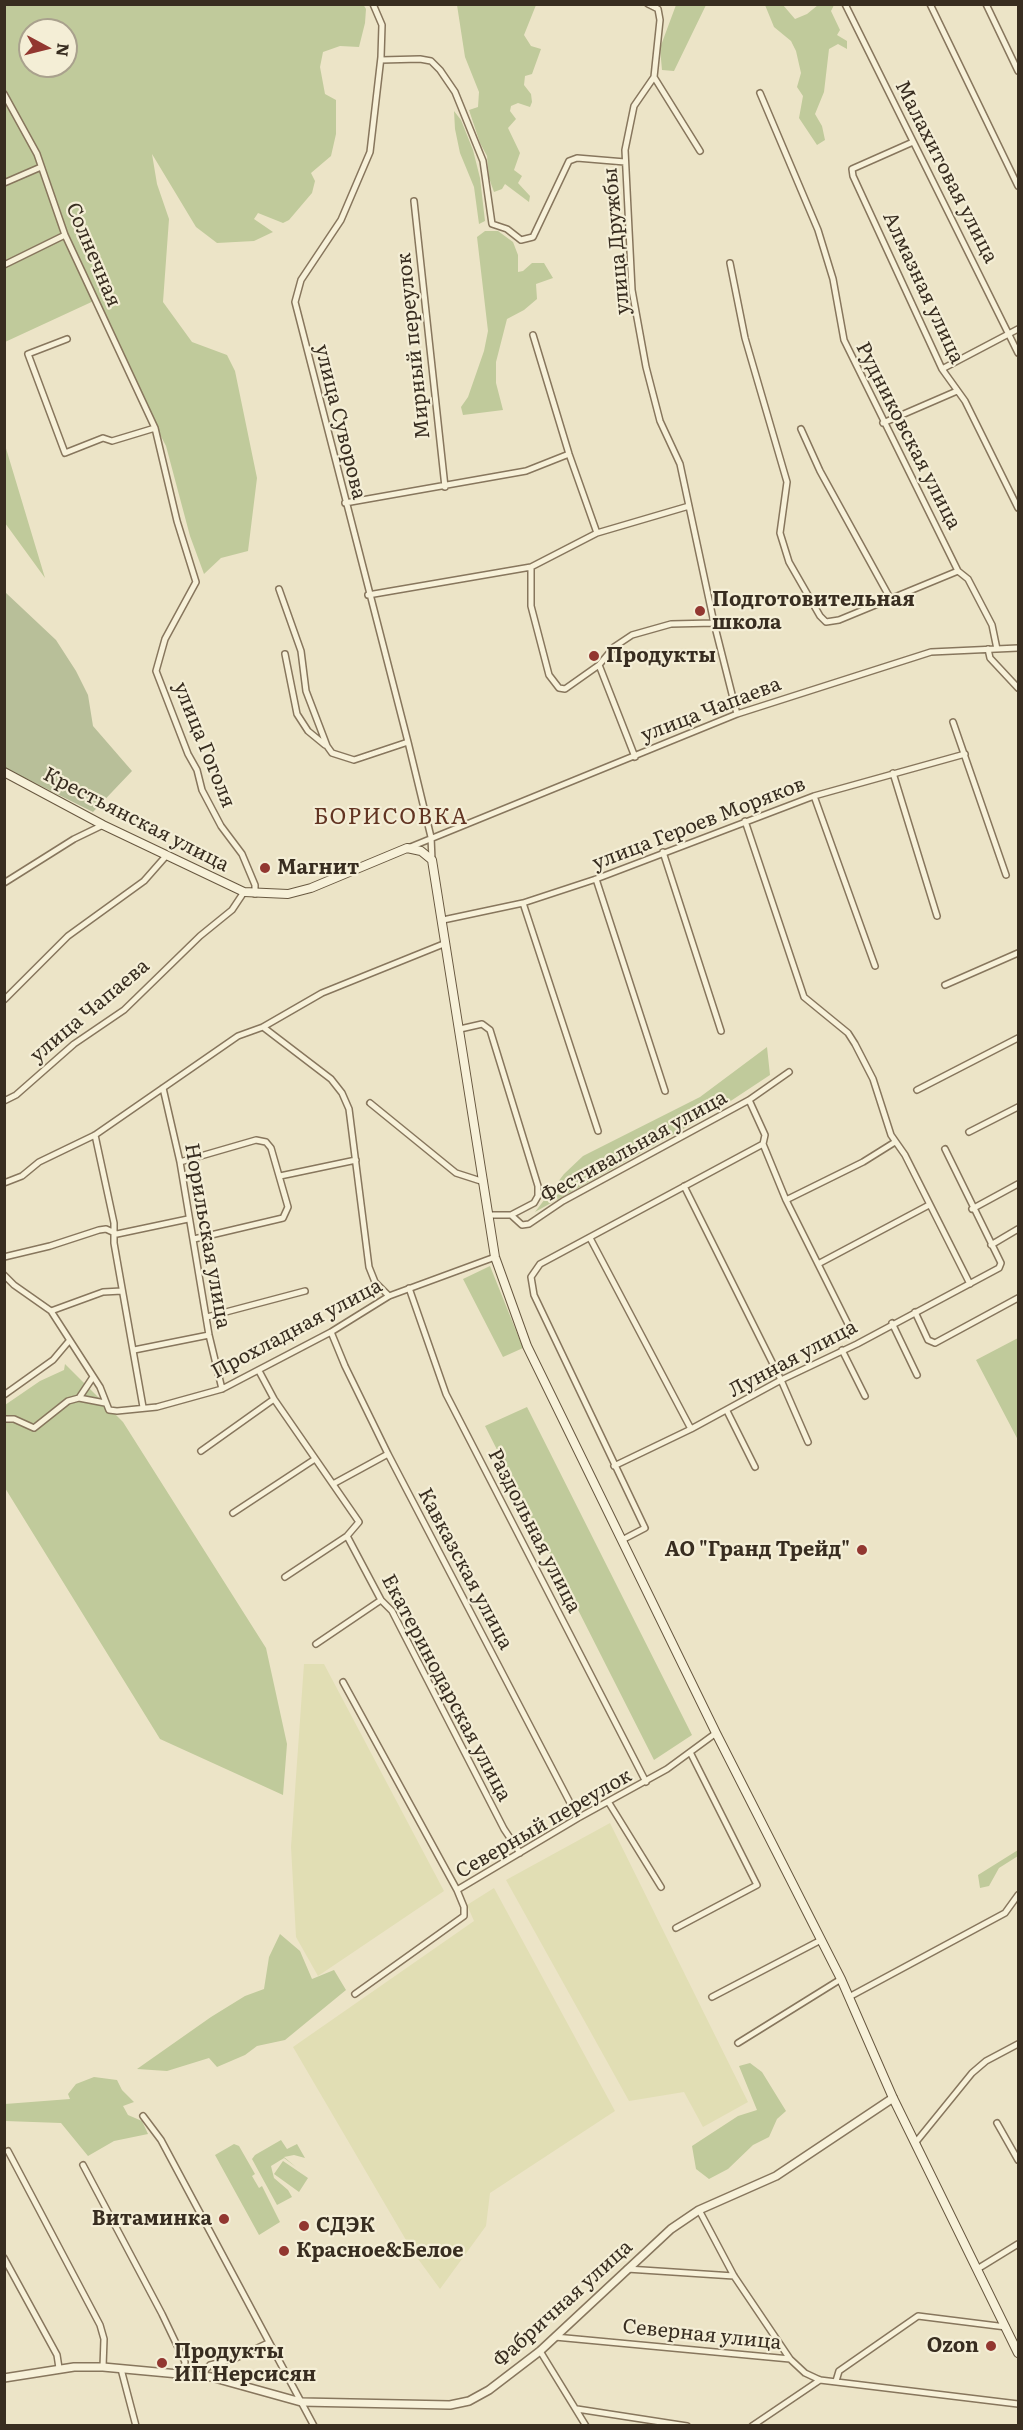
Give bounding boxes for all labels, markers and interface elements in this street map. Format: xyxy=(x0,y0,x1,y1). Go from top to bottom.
north arrow xyxy=(18,18,78,78)
text: N xyxy=(51,42,77,58)
street label: Малахитовая улица xyxy=(890,77,1002,267)
street label: улица Дружбы xyxy=(599,166,635,316)
street label: Солнечная xyxy=(60,199,126,311)
street label: Алмазная улица xyxy=(877,208,969,368)
street label: Мирный переулок xyxy=(392,252,436,440)
street label: Рудниковская улица xyxy=(850,338,966,534)
street label: улица Суворова xyxy=(309,342,371,502)
place label: Подготовительная школа xyxy=(712,588,915,635)
marker: Подготовительная школа xyxy=(693,604,707,618)
place label: Продукты xyxy=(606,644,716,668)
marker: Продукты xyxy=(587,649,601,663)
street label: улица Чапаева xyxy=(637,672,785,748)
street label: улица Гоголя xyxy=(168,679,240,811)
street label: Крестьянская улица xyxy=(39,763,233,877)
street label: улица Героев Моряков xyxy=(589,772,809,876)
district label: БОРИСОВКА xyxy=(313,805,469,831)
place label: Магнит xyxy=(277,856,359,880)
marker: Магнит xyxy=(258,861,272,875)
street label: улица Чапаева xyxy=(25,954,155,1068)
street label: Фестивальная улица xyxy=(537,1086,731,1208)
street label: Норильская улица xyxy=(179,1141,235,1331)
street label: Прохладная улица xyxy=(208,1274,386,1384)
street label: Лунная улица xyxy=(725,1315,861,1403)
street label: Раздольная улица xyxy=(482,1445,586,1617)
street label: Кавказская улица xyxy=(412,1484,518,1654)
place label: АО "Гранд Трейд" xyxy=(665,1538,850,1562)
marker: АО "Гранд Трейд" xyxy=(855,1543,869,1557)
street label: Екатеринодарская улица xyxy=(376,1570,516,1806)
street label: Северный переулок xyxy=(452,1764,636,1884)
place label: Витаминка xyxy=(92,2207,212,2231)
marker: Витаминка xyxy=(217,2212,231,2226)
place label: СДЭК xyxy=(316,2214,375,2238)
marker: СДЭК xyxy=(297,2219,311,2233)
street label: Фабричная улица xyxy=(488,2235,638,2373)
place label: Красное&Белое xyxy=(296,2239,464,2263)
marker: Красное&Белое xyxy=(277,2244,291,2258)
street label: Северная улица xyxy=(621,2315,783,2355)
place label: Ozon xyxy=(927,2334,979,2358)
marker: Ozon xyxy=(984,2339,998,2353)
place label: Продукты ИП Нерсисян xyxy=(174,2340,316,2387)
marker: Продукты ИП Нерсисян xyxy=(155,2356,169,2370)

